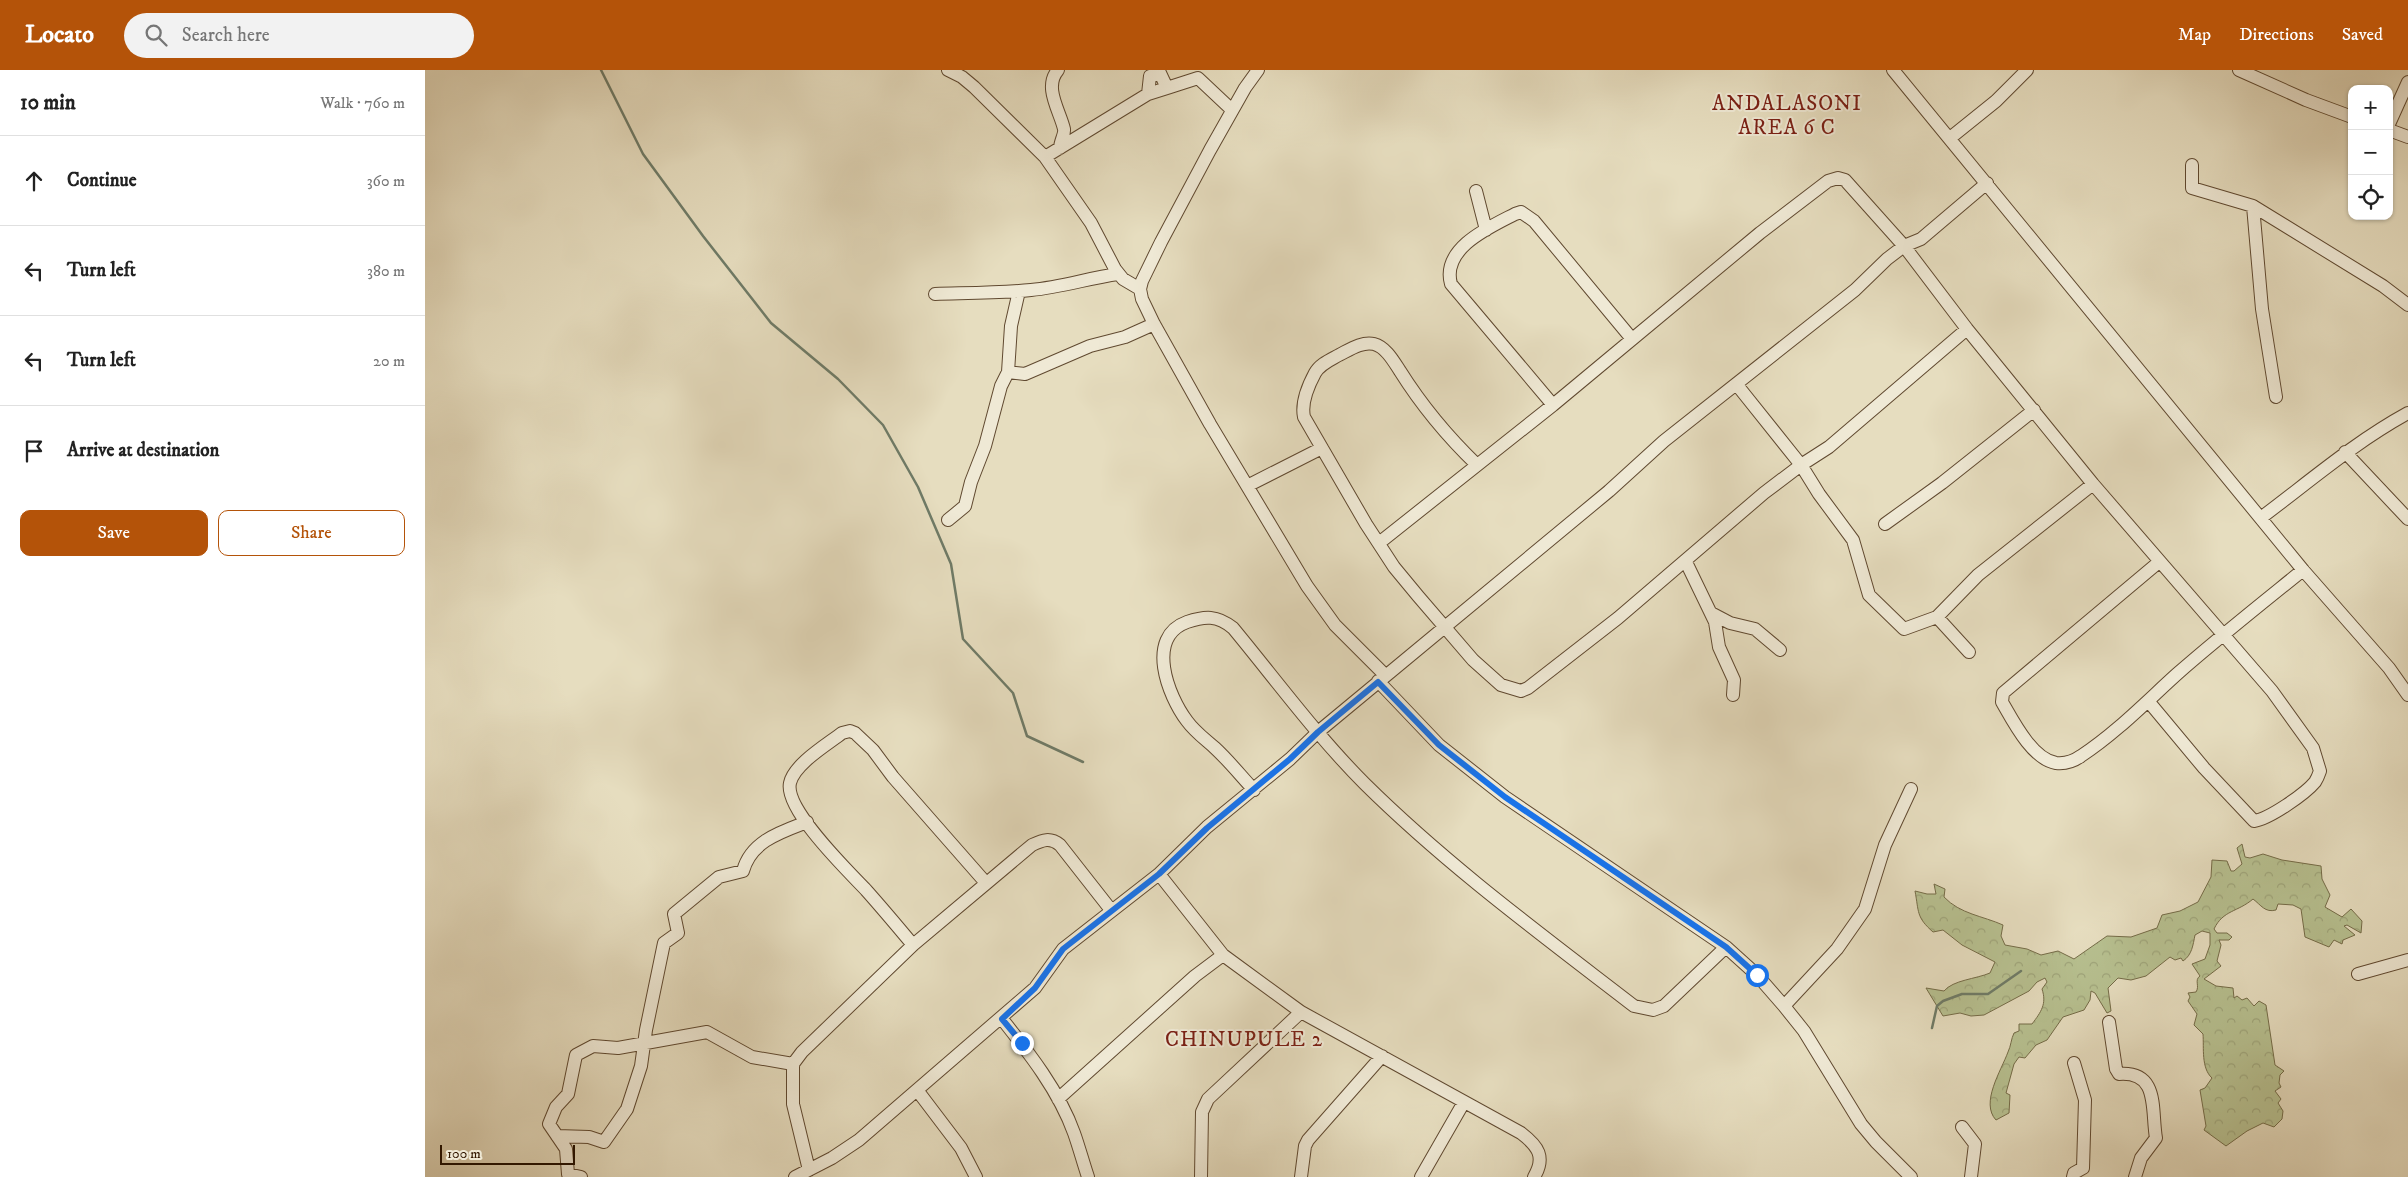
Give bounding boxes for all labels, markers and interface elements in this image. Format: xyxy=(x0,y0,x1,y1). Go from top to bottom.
search box xyxy=(124,13,474,58)
text: Locato xyxy=(25,20,94,50)
icon: search xyxy=(142,21,170,49)
text: Search here xyxy=(182,24,270,47)
text: Map xyxy=(2178,24,2211,46)
text: Directions xyxy=(2239,24,2314,46)
text: Saved xyxy=(2342,24,2383,46)
map controls xyxy=(2348,85,2393,220)
button: + xyxy=(2348,85,2393,130)
text: 10 min xyxy=(20,90,76,116)
district label: ANDALASONI AREA 6 C xyxy=(1712,91,1862,141)
text: Walk · 760 m xyxy=(320,93,405,113)
button: − xyxy=(2348,130,2393,175)
icon: ahead xyxy=(20,167,48,195)
text: Continue xyxy=(67,169,137,192)
text: 360 m xyxy=(367,171,405,191)
button: locate xyxy=(2348,175,2393,220)
icon: left xyxy=(20,257,48,285)
text: Turn left xyxy=(67,259,136,282)
text: 380 m xyxy=(367,261,405,281)
icon: left xyxy=(20,347,48,375)
text: Turn left xyxy=(67,349,136,372)
text: 20 m xyxy=(373,351,405,371)
icon: arrive xyxy=(20,437,48,465)
text: Arrive at destination xyxy=(67,439,219,462)
button: Save xyxy=(20,510,208,556)
button: Share xyxy=(218,510,405,556)
route start xyxy=(1746,964,1769,987)
district label: CHINUPULE 2 xyxy=(1165,1027,1323,1053)
route end xyxy=(1011,1032,1034,1055)
scale bar xyxy=(440,1142,575,1165)
text: 100 m xyxy=(447,1145,481,1163)

